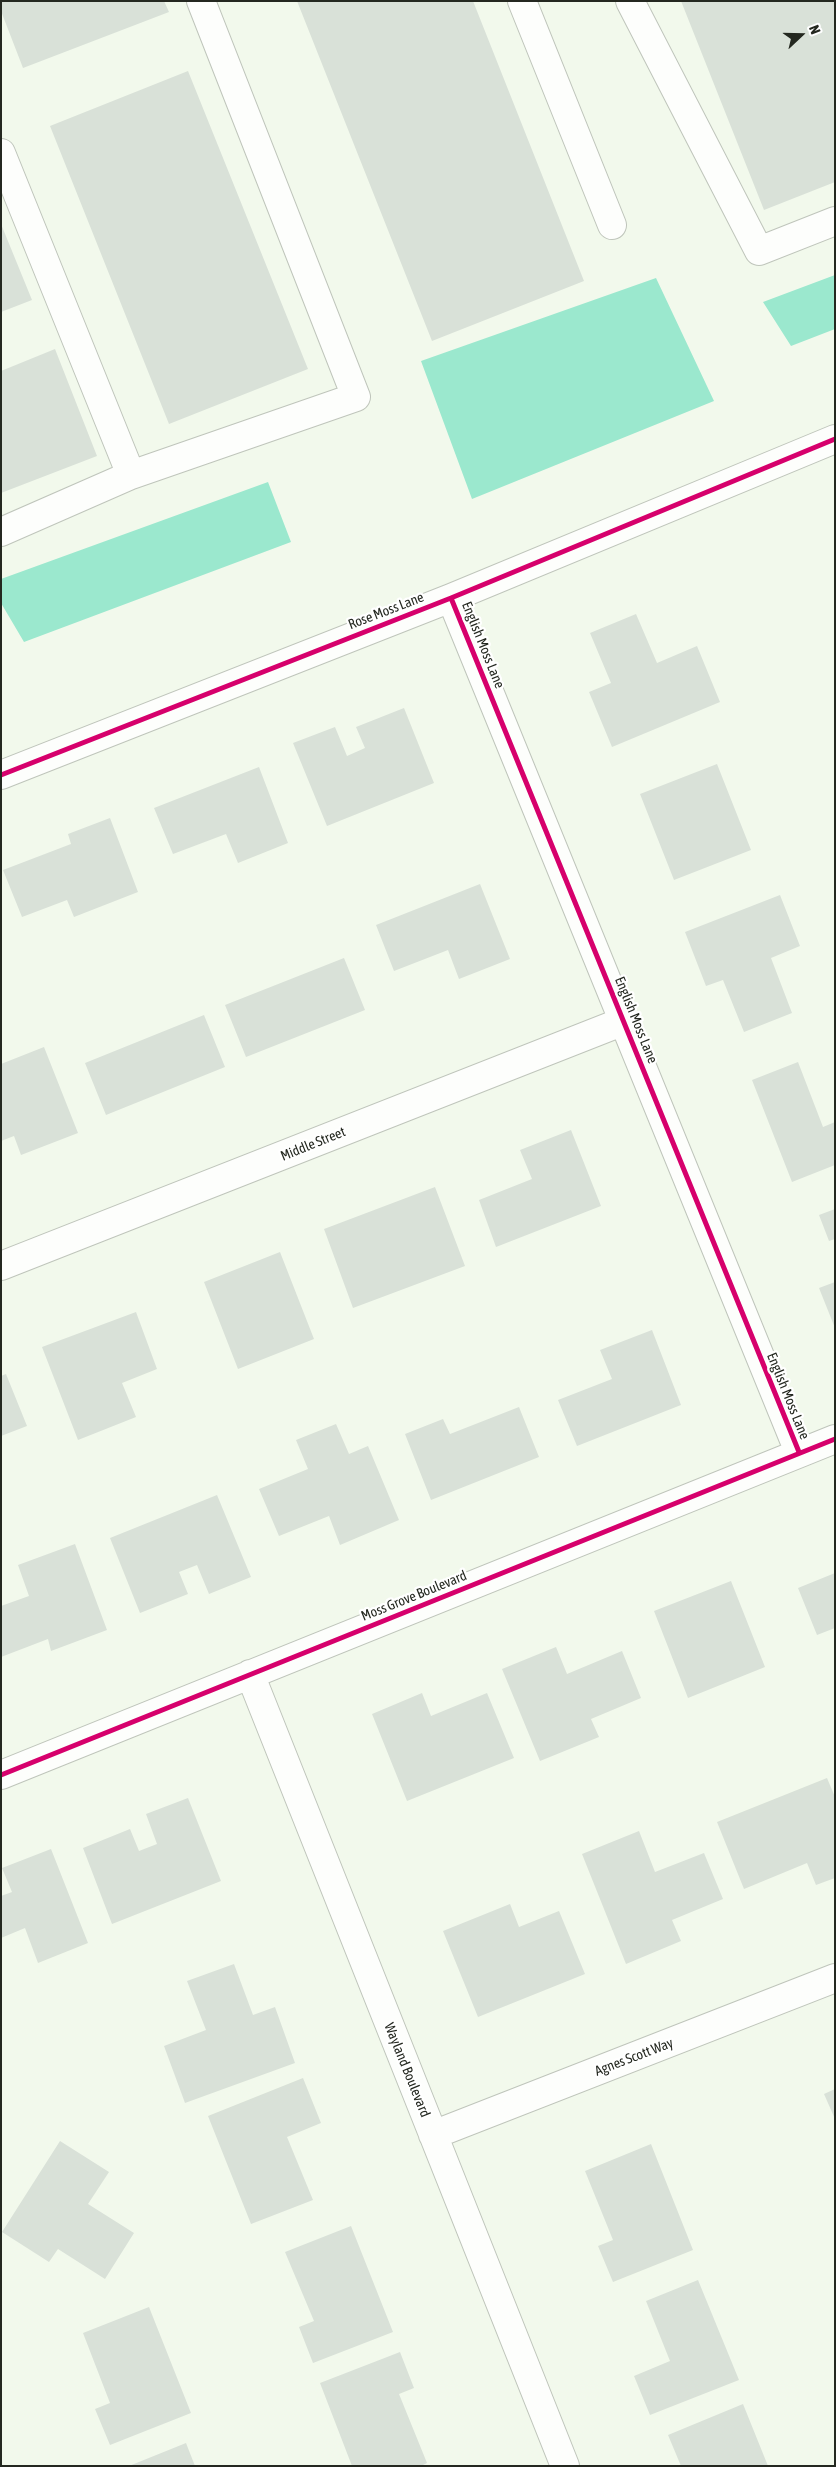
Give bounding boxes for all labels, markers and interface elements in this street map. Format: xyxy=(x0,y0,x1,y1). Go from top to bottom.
north arrow xyxy=(776,10,826,60)
text: N xyxy=(806,23,824,36)
street label: Rose Moss Lane xyxy=(346,589,426,633)
street label: English Moss Lane xyxy=(458,599,508,691)
street label: English Moss Lane xyxy=(611,974,661,1066)
street label: Middle Street xyxy=(278,1123,348,1165)
street label: English Moss Lane xyxy=(763,1350,813,1442)
street label: Moss Grove Boulevard xyxy=(359,1567,469,1625)
street label: Wayland Boulevard xyxy=(380,2020,434,2120)
street label: Agnes Scott Way xyxy=(592,2034,676,2080)

